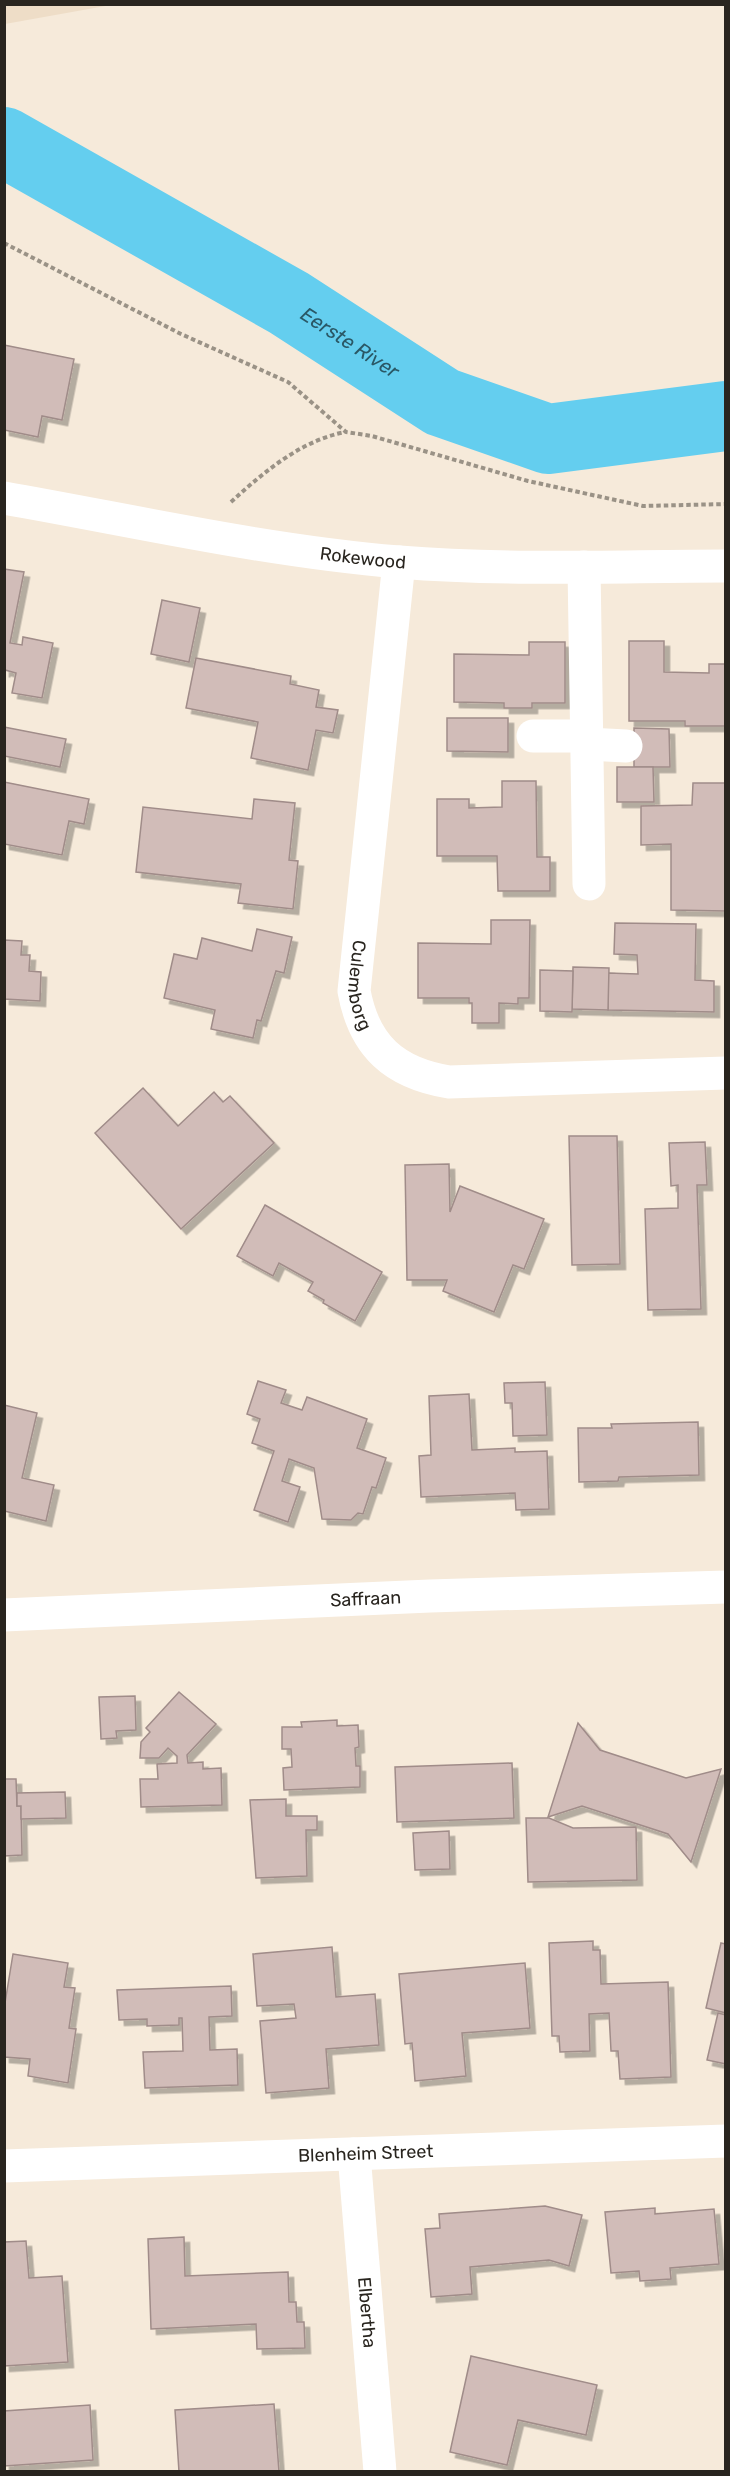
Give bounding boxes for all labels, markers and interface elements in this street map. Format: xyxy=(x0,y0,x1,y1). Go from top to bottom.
water label: Eerste River xyxy=(296,302,405,384)
street label: Rokewood xyxy=(319,543,407,574)
street label: Culemborg xyxy=(343,939,376,1034)
street label: Saffraan xyxy=(330,1586,402,1611)
street label: Blenheim Street xyxy=(298,2140,434,2167)
street label: Elbertha xyxy=(353,2276,381,2349)

